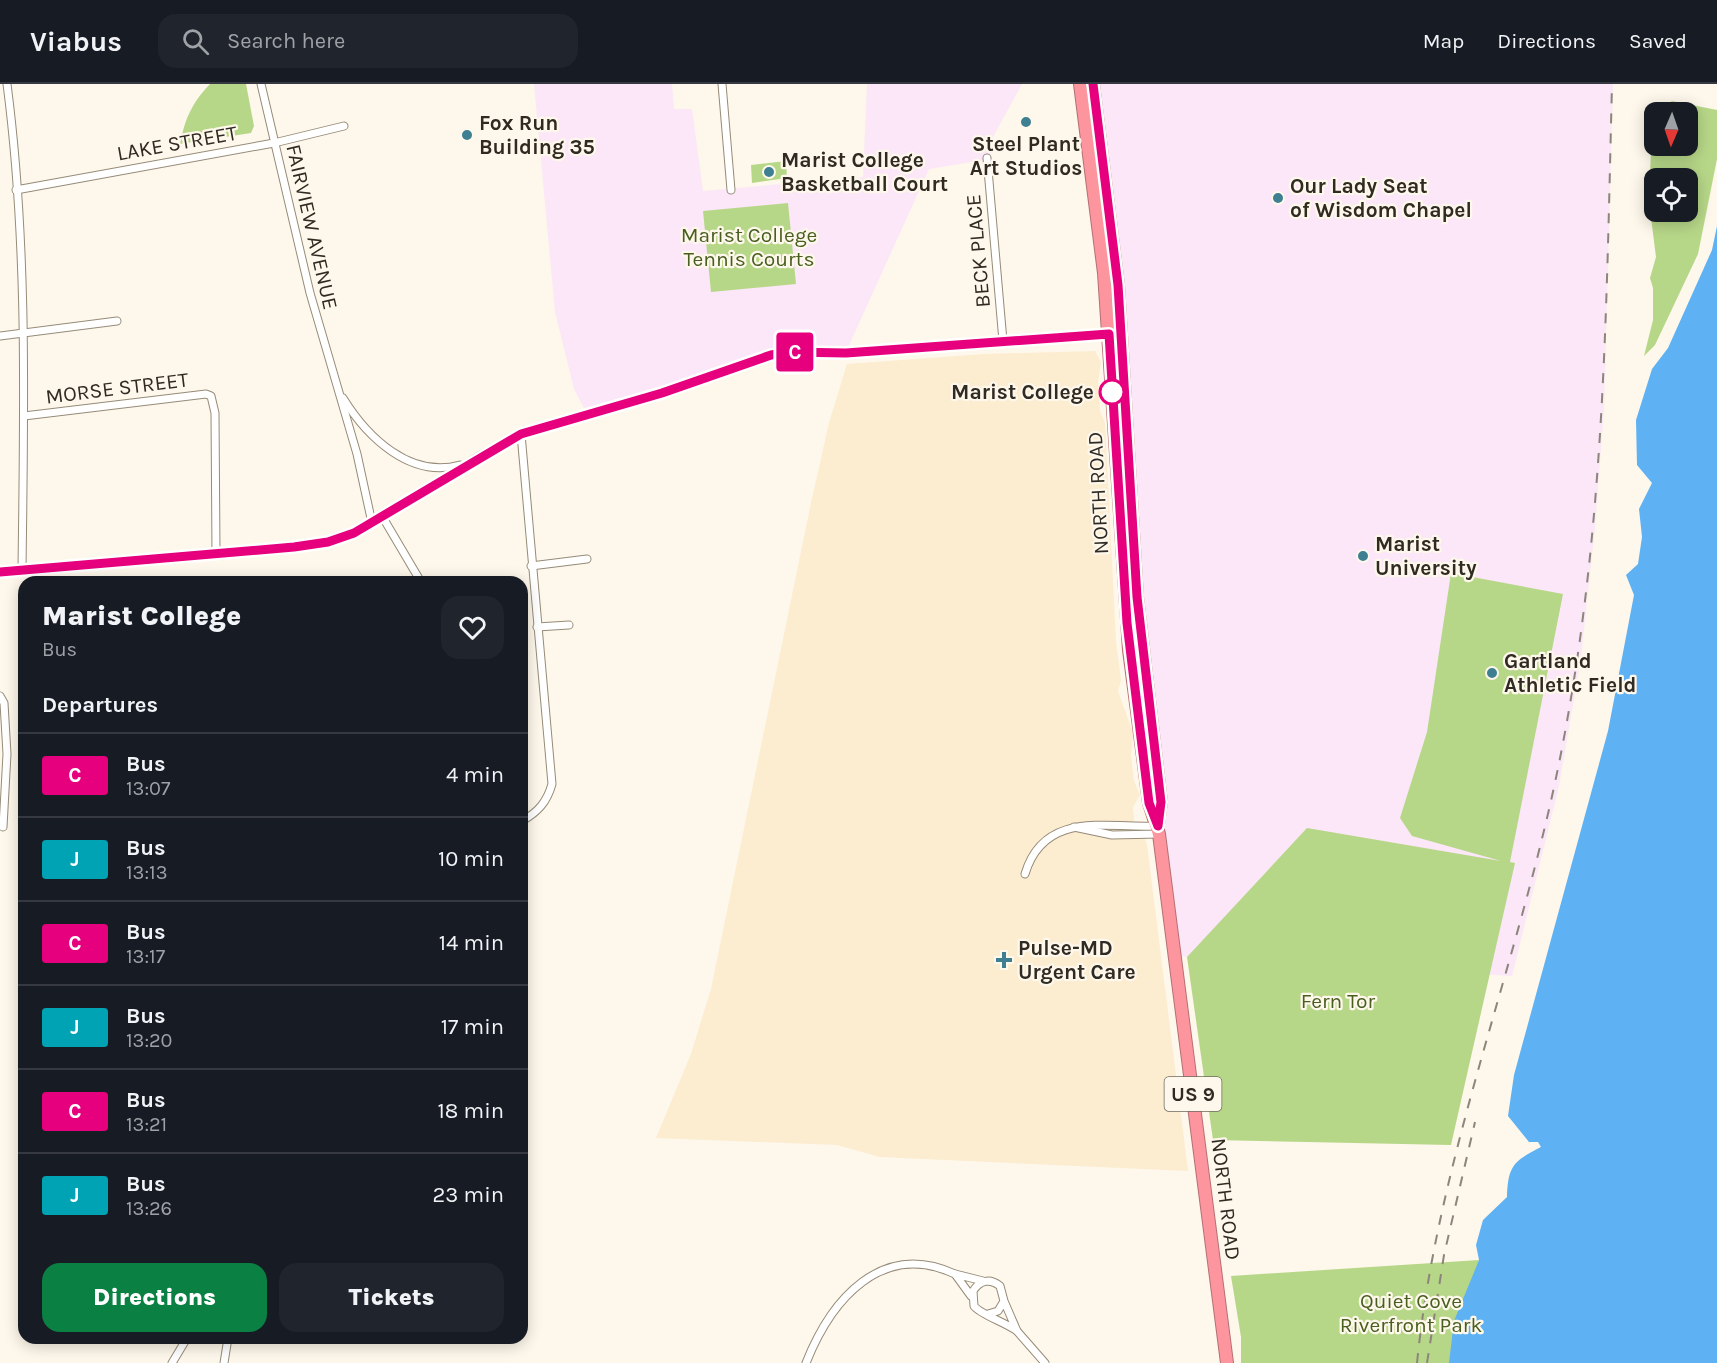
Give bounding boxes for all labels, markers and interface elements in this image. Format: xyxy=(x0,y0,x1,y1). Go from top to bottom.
search box xyxy=(158,14,578,68)
text: Viabus xyxy=(30,25,122,58)
icon: search xyxy=(179,25,212,58)
text: Search here xyxy=(227,28,345,54)
text: Map xyxy=(1423,29,1464,53)
text: Directions xyxy=(1497,29,1596,53)
text: Saved xyxy=(1629,29,1687,53)
north arrow xyxy=(1644,102,1698,156)
map controls xyxy=(1644,102,1698,222)
place label: Fox Run Building 35 xyxy=(479,111,595,159)
marker: Steel Plant Art Studios xyxy=(1019,115,1033,129)
street label: LAKE STREET xyxy=(115,121,239,165)
marker: Fox Run Building 35 xyxy=(460,128,474,142)
place label: Steel Plant Art Studios xyxy=(970,132,1082,180)
street label: FAIRVIEW AVENUE xyxy=(281,142,343,312)
place label: Marist College Basketball Court xyxy=(781,148,948,196)
marker: Marist College Basketball Court xyxy=(762,165,776,179)
button: locate xyxy=(1644,168,1698,222)
place label: Our Lady Seat of Wisdom Chapel xyxy=(1290,174,1472,222)
marker: Our Lady Seat of Wisdom Chapel xyxy=(1271,191,1285,205)
street label: BECK PLACE xyxy=(961,193,995,309)
park label: Marist College Tennis Courts xyxy=(681,223,817,271)
line badge: C xyxy=(776,332,814,372)
text: C xyxy=(788,340,802,364)
street label: MORSE STREET xyxy=(44,367,190,409)
marker: Marist College xyxy=(1099,379,1125,405)
place label: Marist College xyxy=(951,380,1094,404)
street label: NORTH ROAD xyxy=(1083,431,1113,555)
place label: Marist University xyxy=(1375,532,1477,580)
marker: Marist University xyxy=(1356,549,1370,563)
button: heart xyxy=(441,596,504,659)
text: Marist College xyxy=(42,599,241,632)
text: Bus xyxy=(42,638,77,661)
place label: Gartland Athletic Field xyxy=(1504,649,1636,697)
marker: Gartland Athletic Field xyxy=(1485,666,1499,680)
text: Departures xyxy=(42,692,158,718)
text: Bus xyxy=(126,751,166,777)
text: 4 min xyxy=(446,762,504,788)
text: C xyxy=(68,763,82,787)
text: 13:07 xyxy=(126,777,170,800)
text: Bus xyxy=(126,835,166,861)
text: 10 min xyxy=(438,846,504,872)
text: J xyxy=(70,847,80,871)
text: 13:13 xyxy=(126,861,167,884)
text: Bus xyxy=(126,919,166,945)
text: 14 min xyxy=(439,930,504,956)
text: C xyxy=(68,931,82,955)
place label: Pulse-MD Urgent Care xyxy=(1018,936,1136,984)
text: 13:17 xyxy=(126,945,165,968)
marker: Pulse-MD Urgent Care xyxy=(995,951,1013,969)
park label: Fern Tor xyxy=(1301,989,1376,1013)
text: Bus xyxy=(126,1003,166,1029)
text: 17 min xyxy=(441,1014,504,1040)
text: J xyxy=(70,1015,80,1039)
text: 13:20 xyxy=(126,1029,173,1052)
road number: US 9 xyxy=(1164,1077,1222,1111)
text: Bus xyxy=(126,1087,166,1113)
text: 18 min xyxy=(438,1098,504,1124)
text: C xyxy=(68,1099,82,1123)
text: 13:21 xyxy=(126,1113,167,1136)
street label: NORTH ROAD xyxy=(1207,1137,1245,1261)
text: Bus xyxy=(126,1171,166,1197)
text: 23 min xyxy=(433,1182,504,1208)
text: J xyxy=(70,1183,80,1207)
text: 13:26 xyxy=(126,1197,172,1220)
button: Directions xyxy=(42,1263,267,1332)
button: Tickets xyxy=(279,1263,504,1332)
park label: Quiet Cove Riverfront Park xyxy=(1340,1289,1482,1337)

